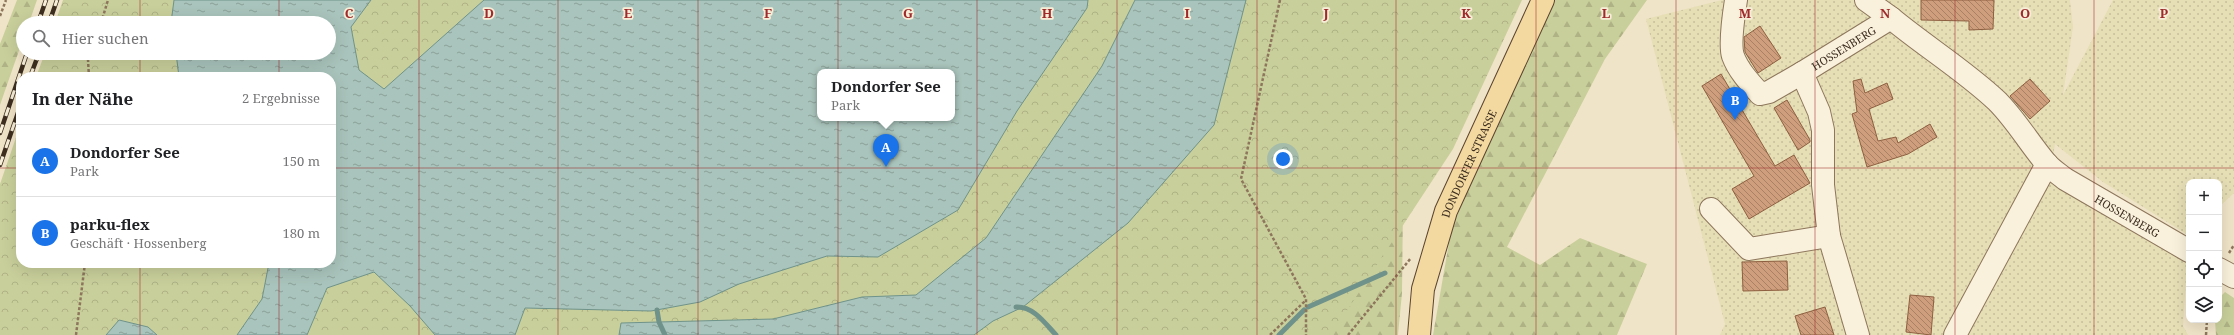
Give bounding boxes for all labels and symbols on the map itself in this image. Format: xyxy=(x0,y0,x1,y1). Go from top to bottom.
text: C xyxy=(345,4,354,22)
text: D xyxy=(484,4,494,22)
text: E xyxy=(624,4,633,22)
text: F xyxy=(764,4,772,22)
text: G xyxy=(903,4,913,22)
text: H xyxy=(1042,4,1053,22)
text: I xyxy=(1184,4,1190,22)
text: J xyxy=(1322,4,1329,22)
text: K xyxy=(1461,4,1471,22)
text: L xyxy=(1602,4,1611,22)
text: M xyxy=(1739,4,1752,22)
text: N xyxy=(1880,4,1891,22)
text: O xyxy=(2020,4,2030,22)
text: P xyxy=(2160,4,2169,22)
street label: HOSSENBERG xyxy=(1808,22,1878,73)
pin: B xyxy=(1722,87,1748,120)
street label: DONDORFER STRASSE xyxy=(1437,107,1499,219)
pin: A xyxy=(873,134,899,167)
your location xyxy=(1273,149,1293,169)
street label: HOSSENBERG xyxy=(2092,190,2163,240)

